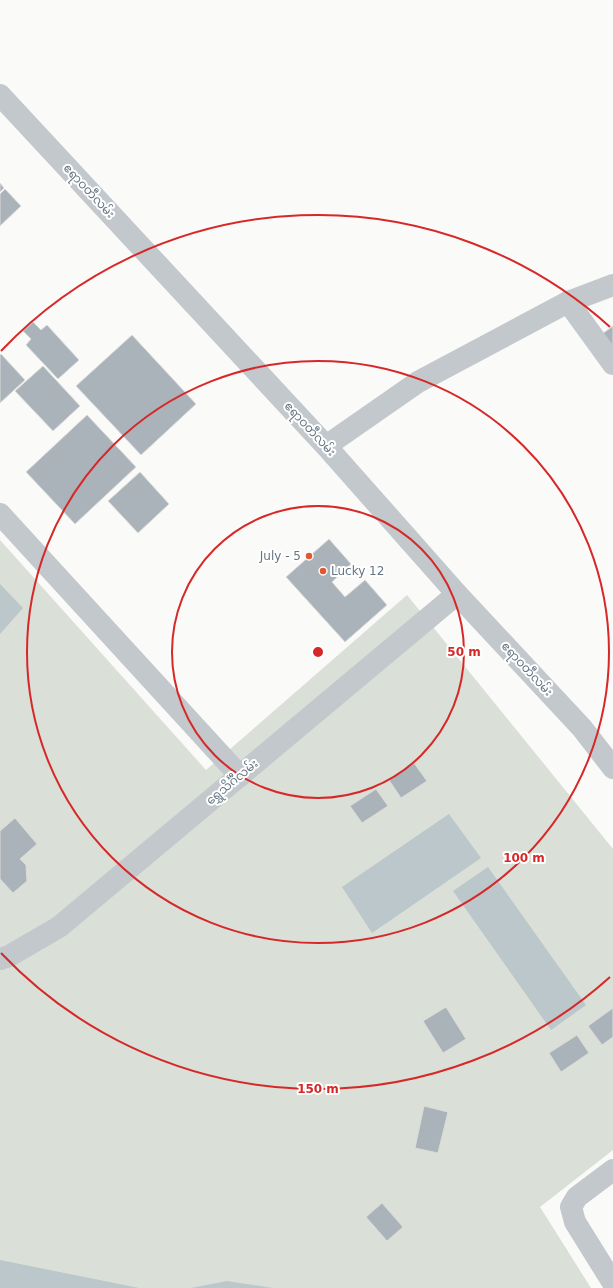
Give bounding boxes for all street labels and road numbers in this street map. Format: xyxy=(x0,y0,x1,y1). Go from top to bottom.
street label: ဧရာဝတီလမ်း xyxy=(58,160,119,223)
street label: ဧရာဝတီလမ်း xyxy=(279,398,340,461)
street label: ဧရာဝတီလမ်း xyxy=(496,638,557,701)
street label: ရွှေသိင်္ဂီလမ်း xyxy=(202,755,263,810)

